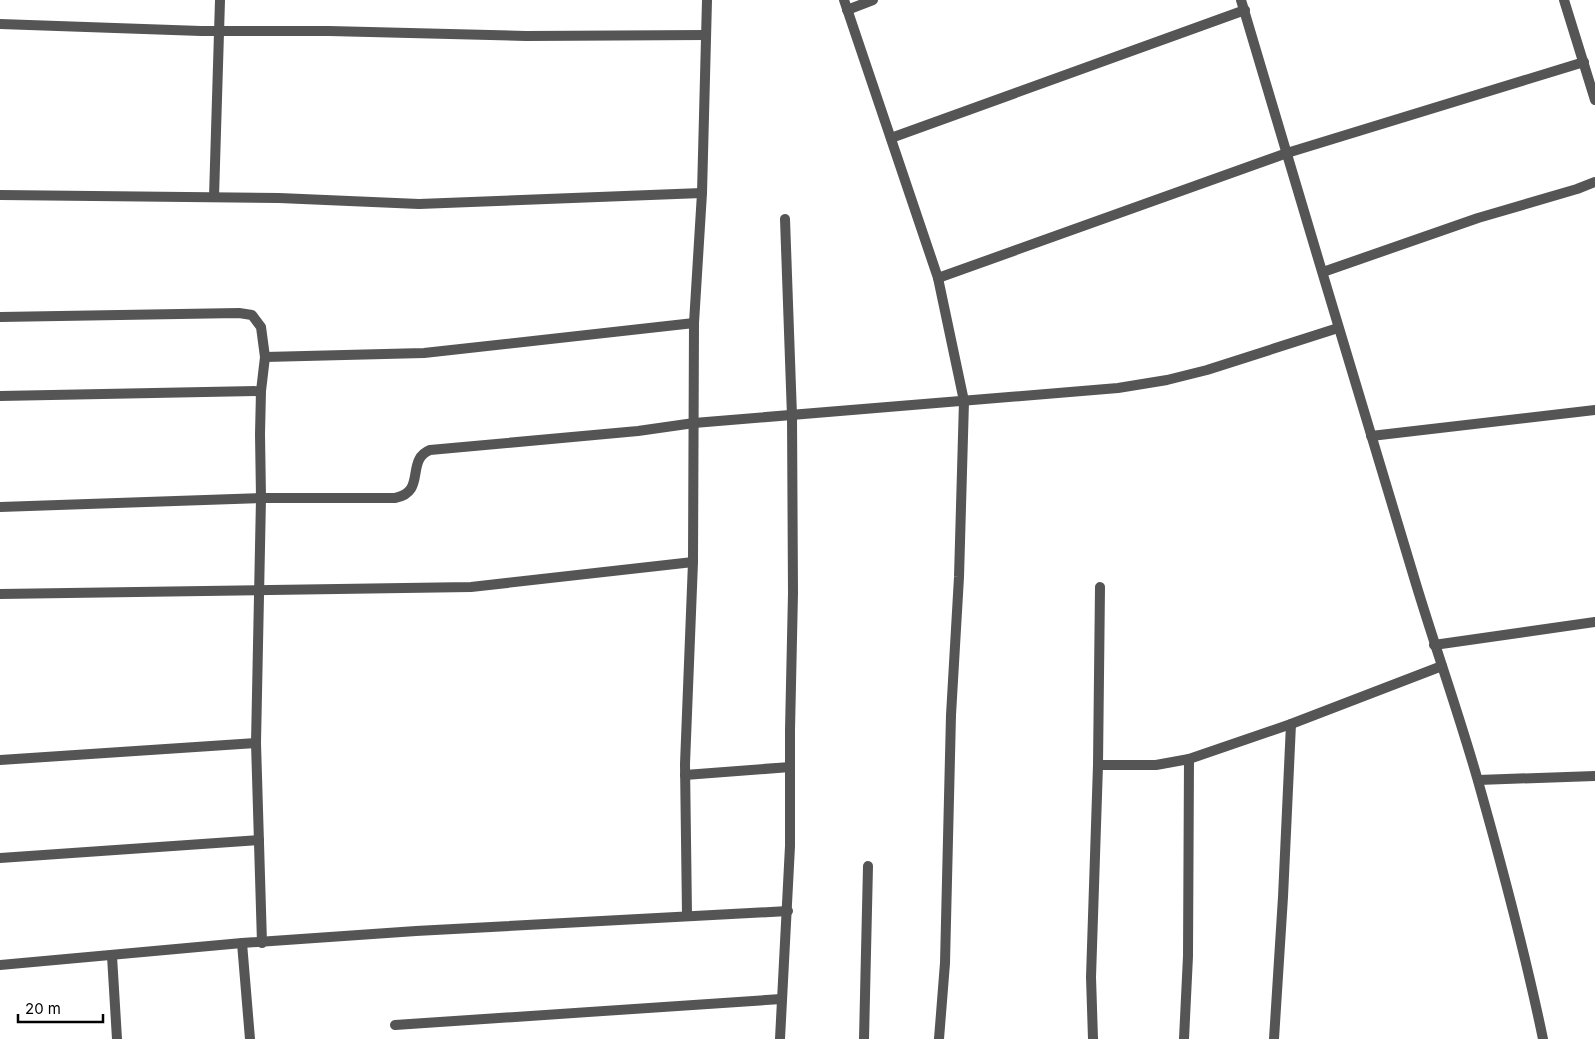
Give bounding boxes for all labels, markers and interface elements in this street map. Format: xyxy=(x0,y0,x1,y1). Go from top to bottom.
scale bar xyxy=(18,992,102,1024)
text: 20 m xyxy=(25,999,61,1018)

